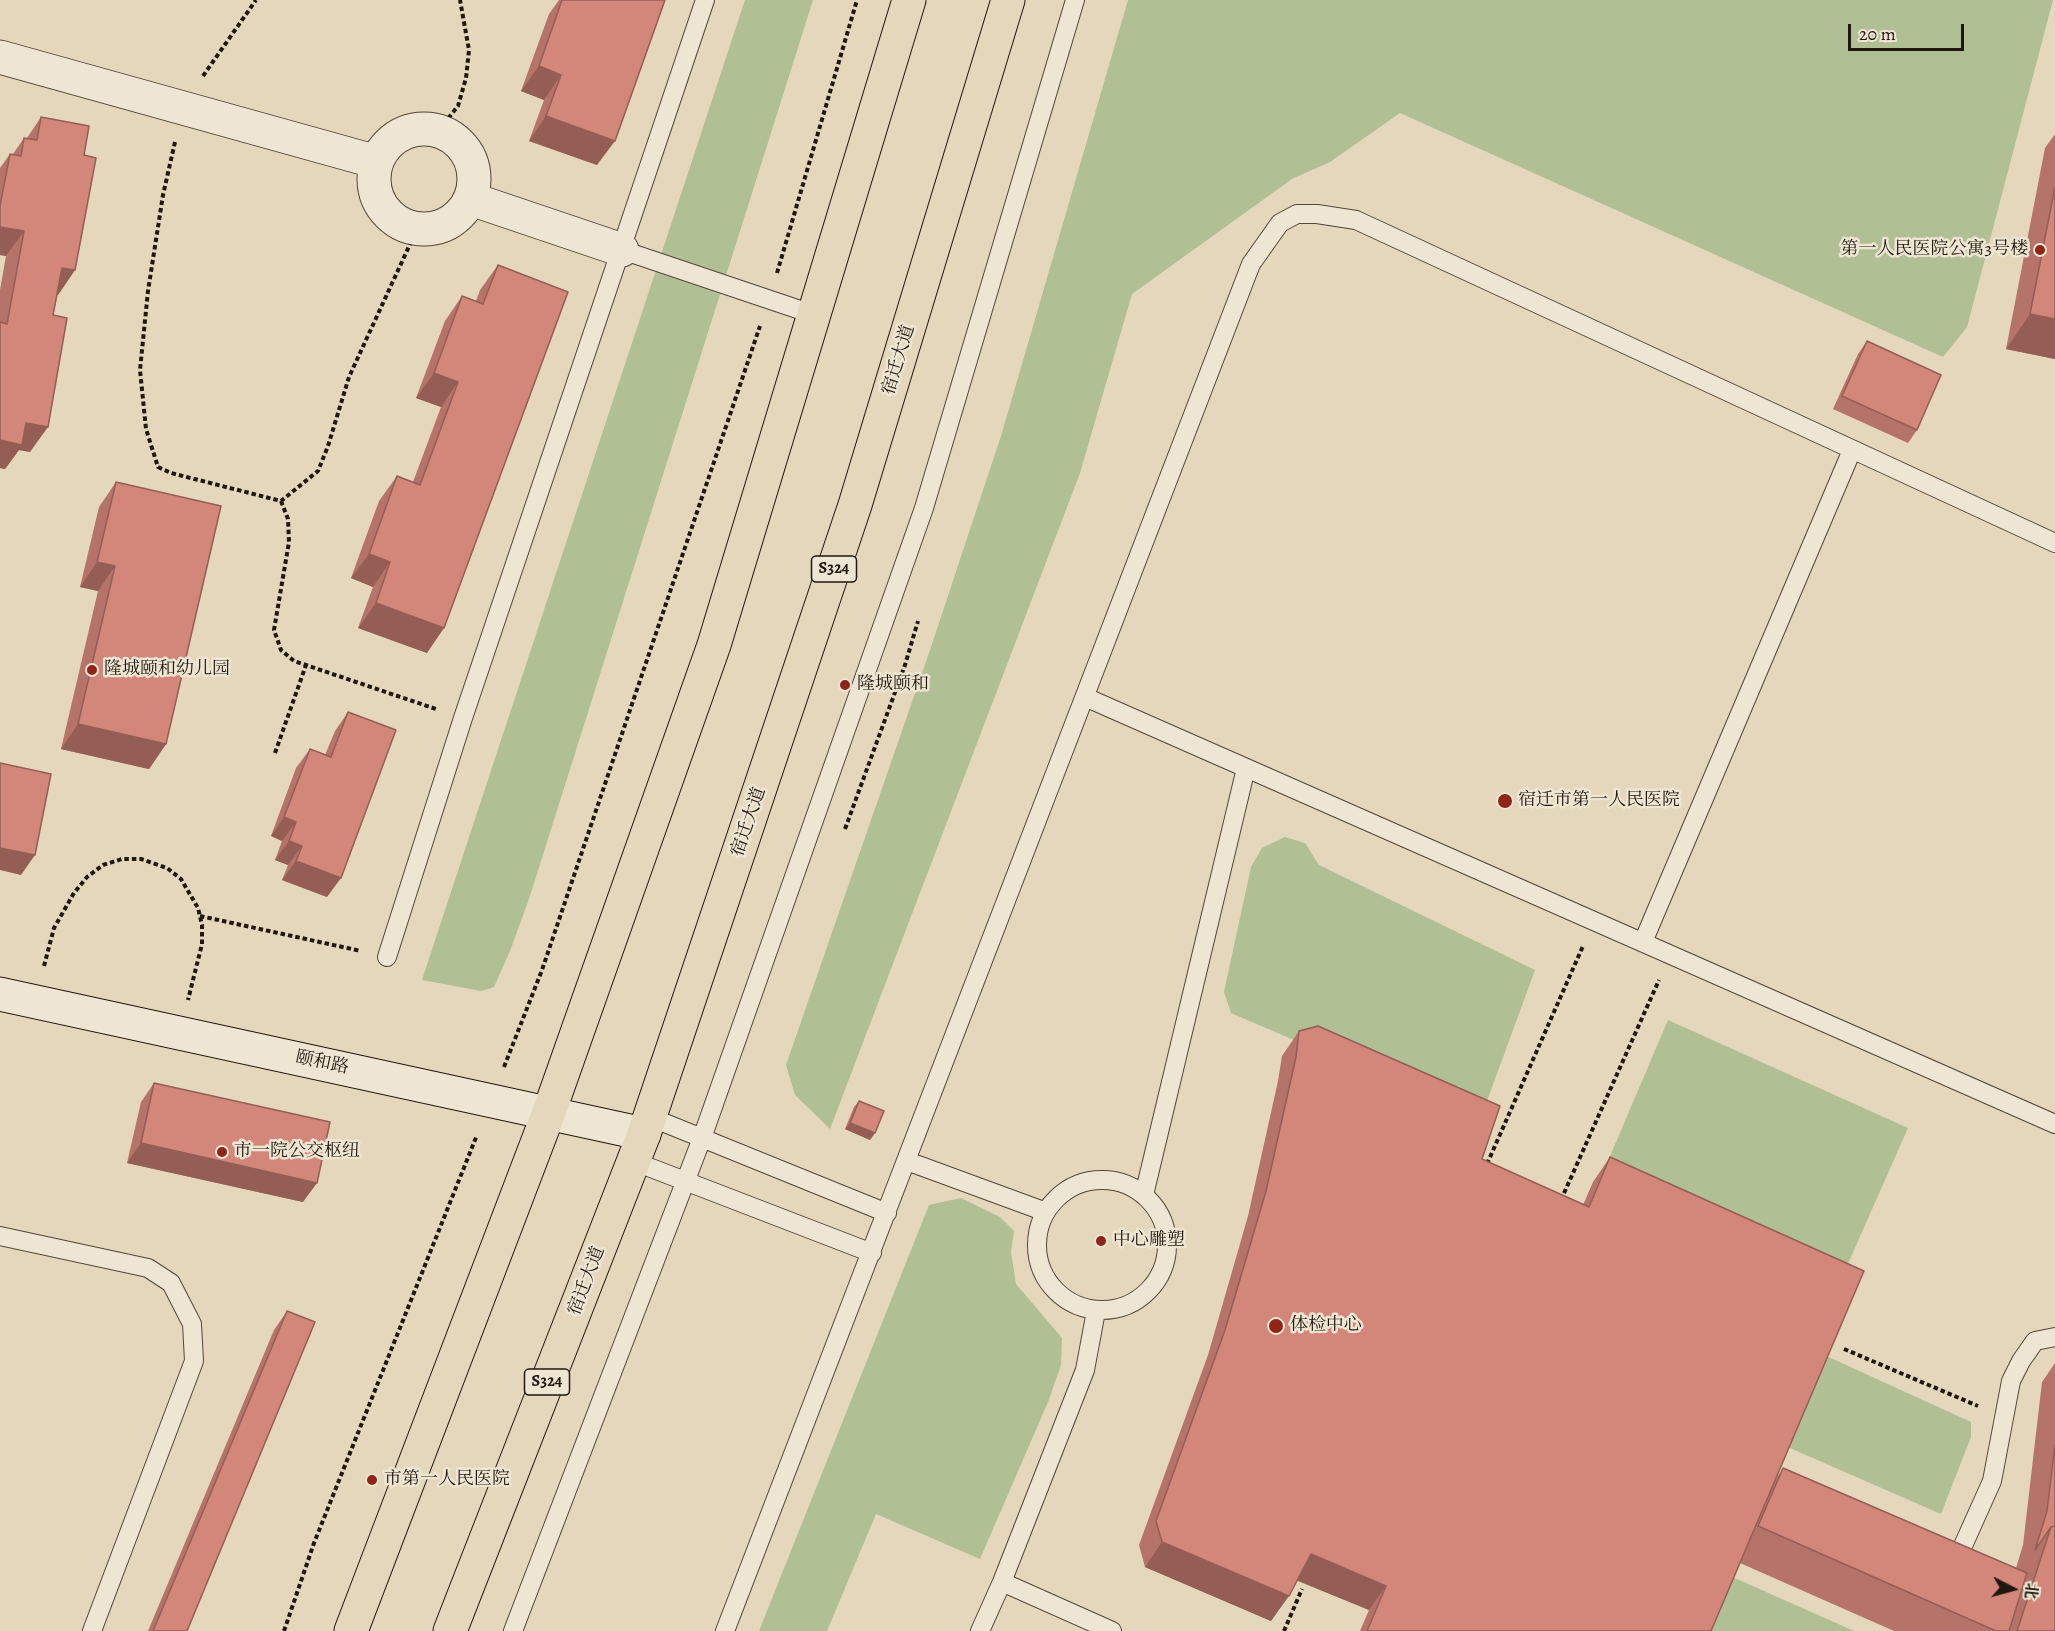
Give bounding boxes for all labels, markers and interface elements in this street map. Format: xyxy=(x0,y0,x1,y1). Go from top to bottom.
scale bar xyxy=(1851,12,1966,50)
text: 20 m xyxy=(1859,22,1896,46)
place label: 第一人民医院公寓3号楼 xyxy=(1841,239,2028,261)
marker: 第一人民医院公寓3号楼 xyxy=(2033,243,2047,257)
street label: 宿迁大道 xyxy=(878,322,920,398)
road number: S324 xyxy=(812,556,856,582)
place label: 隆城颐和幼儿园 xyxy=(104,659,230,681)
marker: 隆城颐和幼儿园 xyxy=(85,663,99,677)
place label: 隆城颐和 xyxy=(857,674,929,696)
marker: 隆城颐和 xyxy=(838,678,852,692)
street label: 宿迁大道 xyxy=(727,784,771,860)
place label: 宿迁市第一人民医院 xyxy=(1518,790,1680,812)
marker: 宿迁市第一人民医院 xyxy=(1496,792,1514,810)
street label: 颐和路 xyxy=(293,1047,351,1079)
place label: 市一院公交枢纽 xyxy=(234,1141,360,1163)
marker: 市一院公交枢纽 xyxy=(215,1145,229,1159)
place label: 中心雕塑 xyxy=(1113,1230,1185,1252)
marker: 中心雕塑 xyxy=(1094,1234,1108,1248)
street label: 宿迁大道 xyxy=(564,1244,610,1318)
place label: 体检中心 xyxy=(1290,1315,1362,1337)
marker: 体检中心 xyxy=(1267,1317,1285,1335)
road number: S324 xyxy=(524,1369,570,1395)
place label: 市第一人民医院 xyxy=(384,1469,510,1491)
marker: 市第一人民医院 xyxy=(365,1473,379,1487)
north arrow xyxy=(1983,1559,2043,1619)
text: 北 xyxy=(2019,1582,2043,1600)

